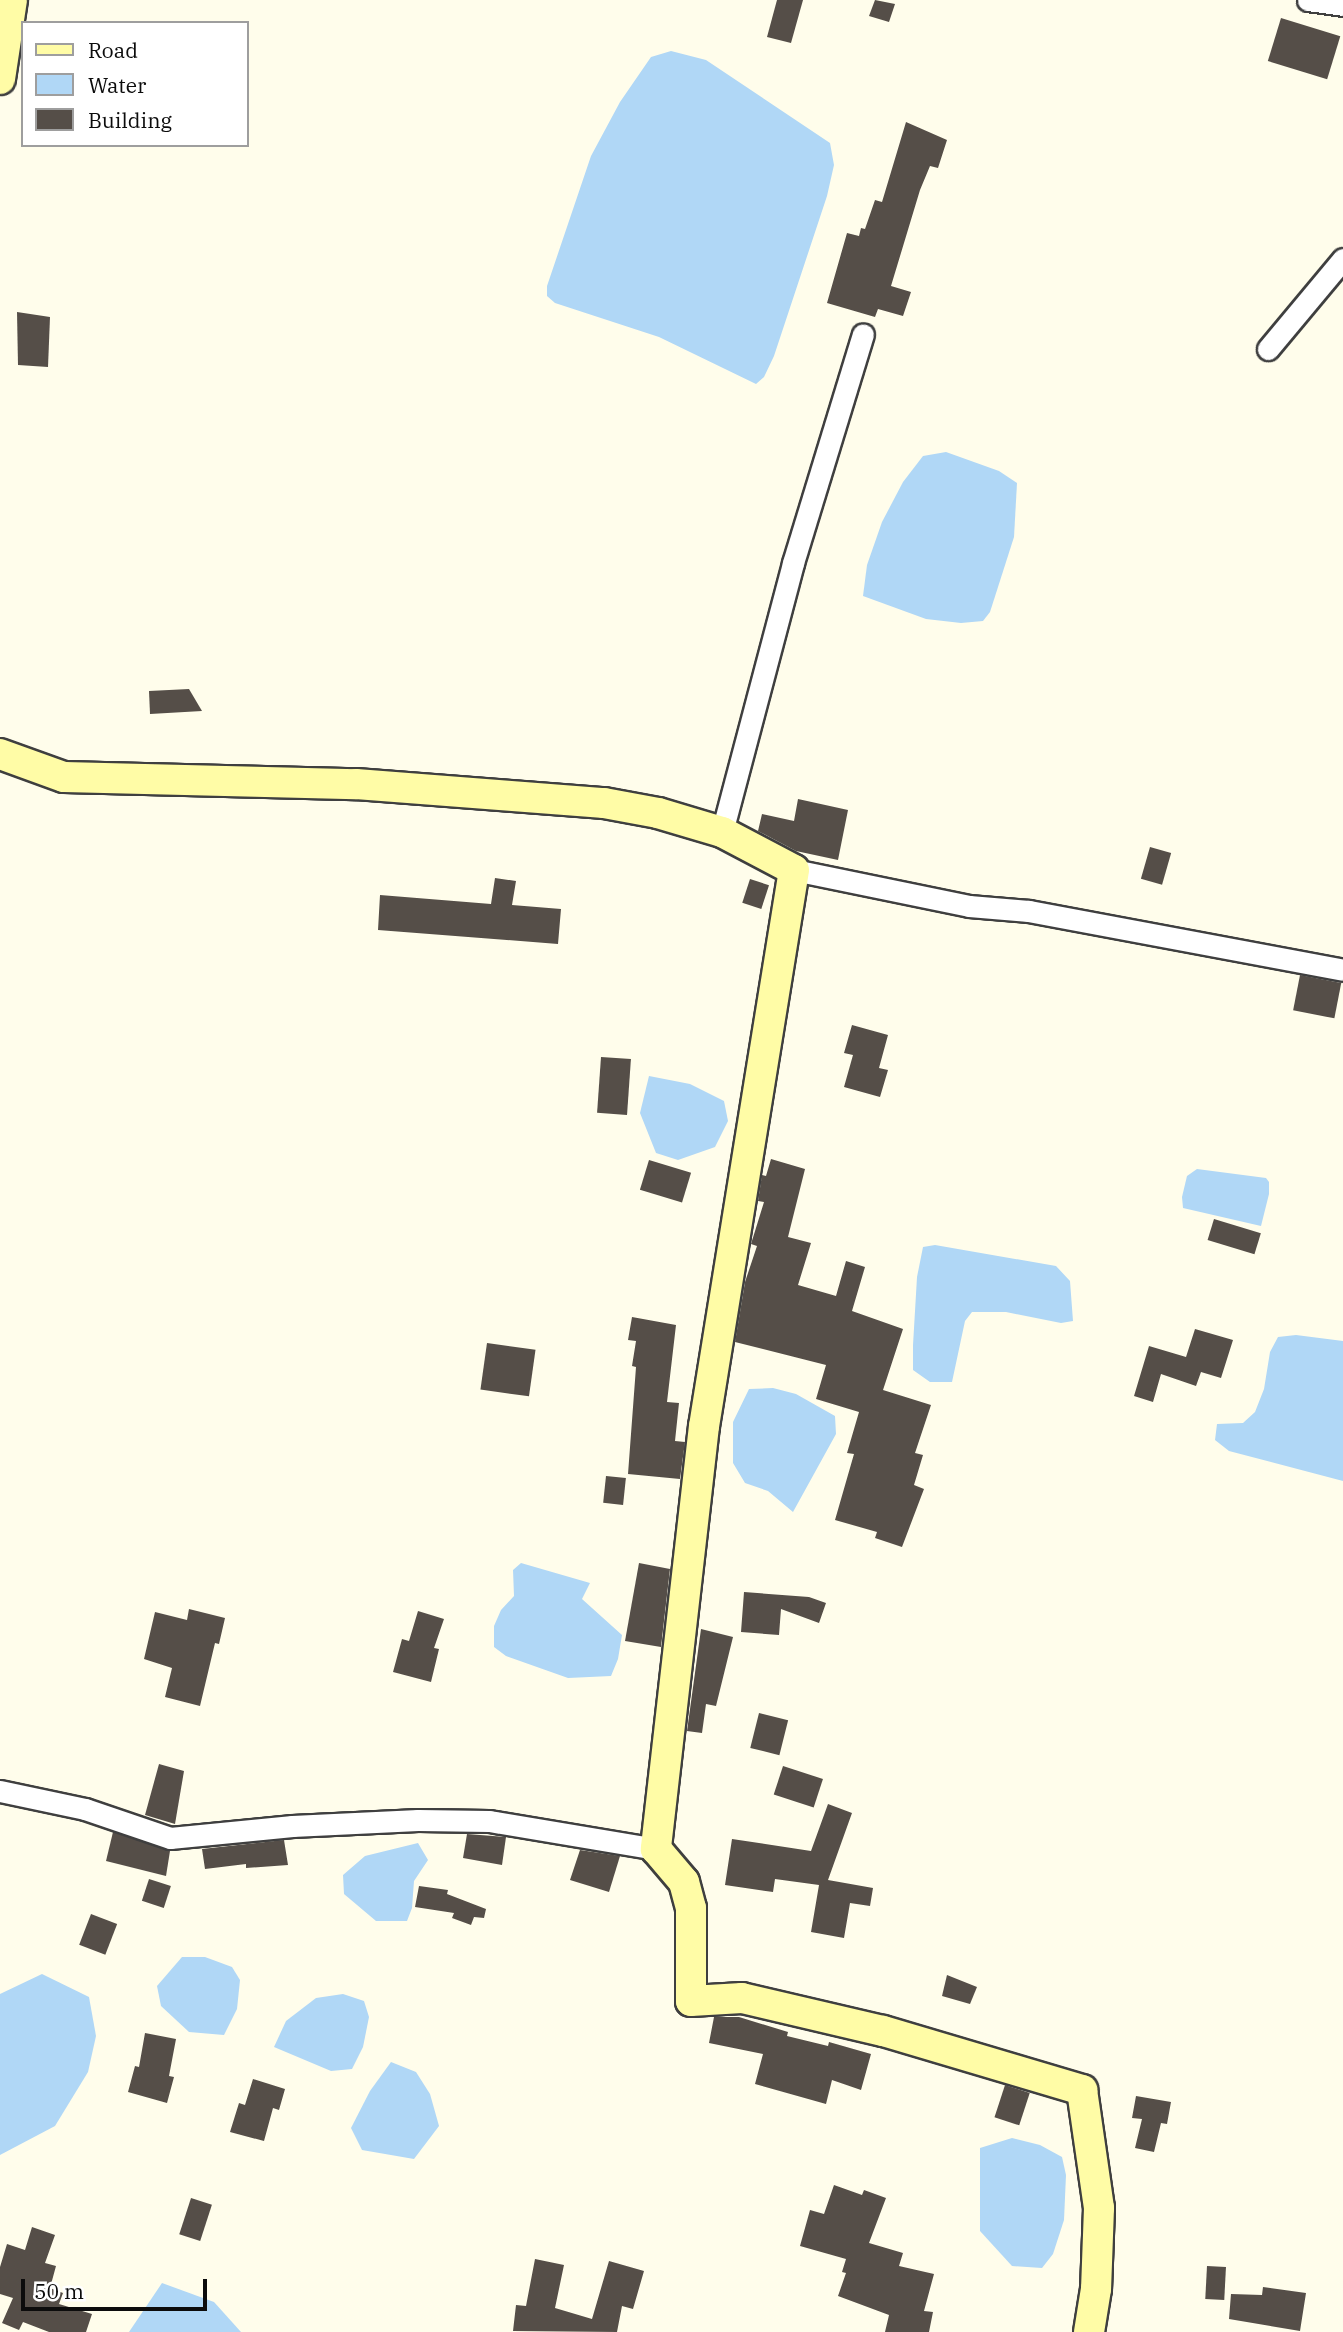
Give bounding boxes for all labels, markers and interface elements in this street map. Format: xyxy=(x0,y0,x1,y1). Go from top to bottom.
legend xyxy=(21,21,248,147)
text: Road xyxy=(88,36,138,64)
text: Water xyxy=(88,71,146,99)
text: Building xyxy=(88,106,172,134)
scale bar xyxy=(24,2266,210,2310)
text: 50 m xyxy=(34,2277,84,2305)

